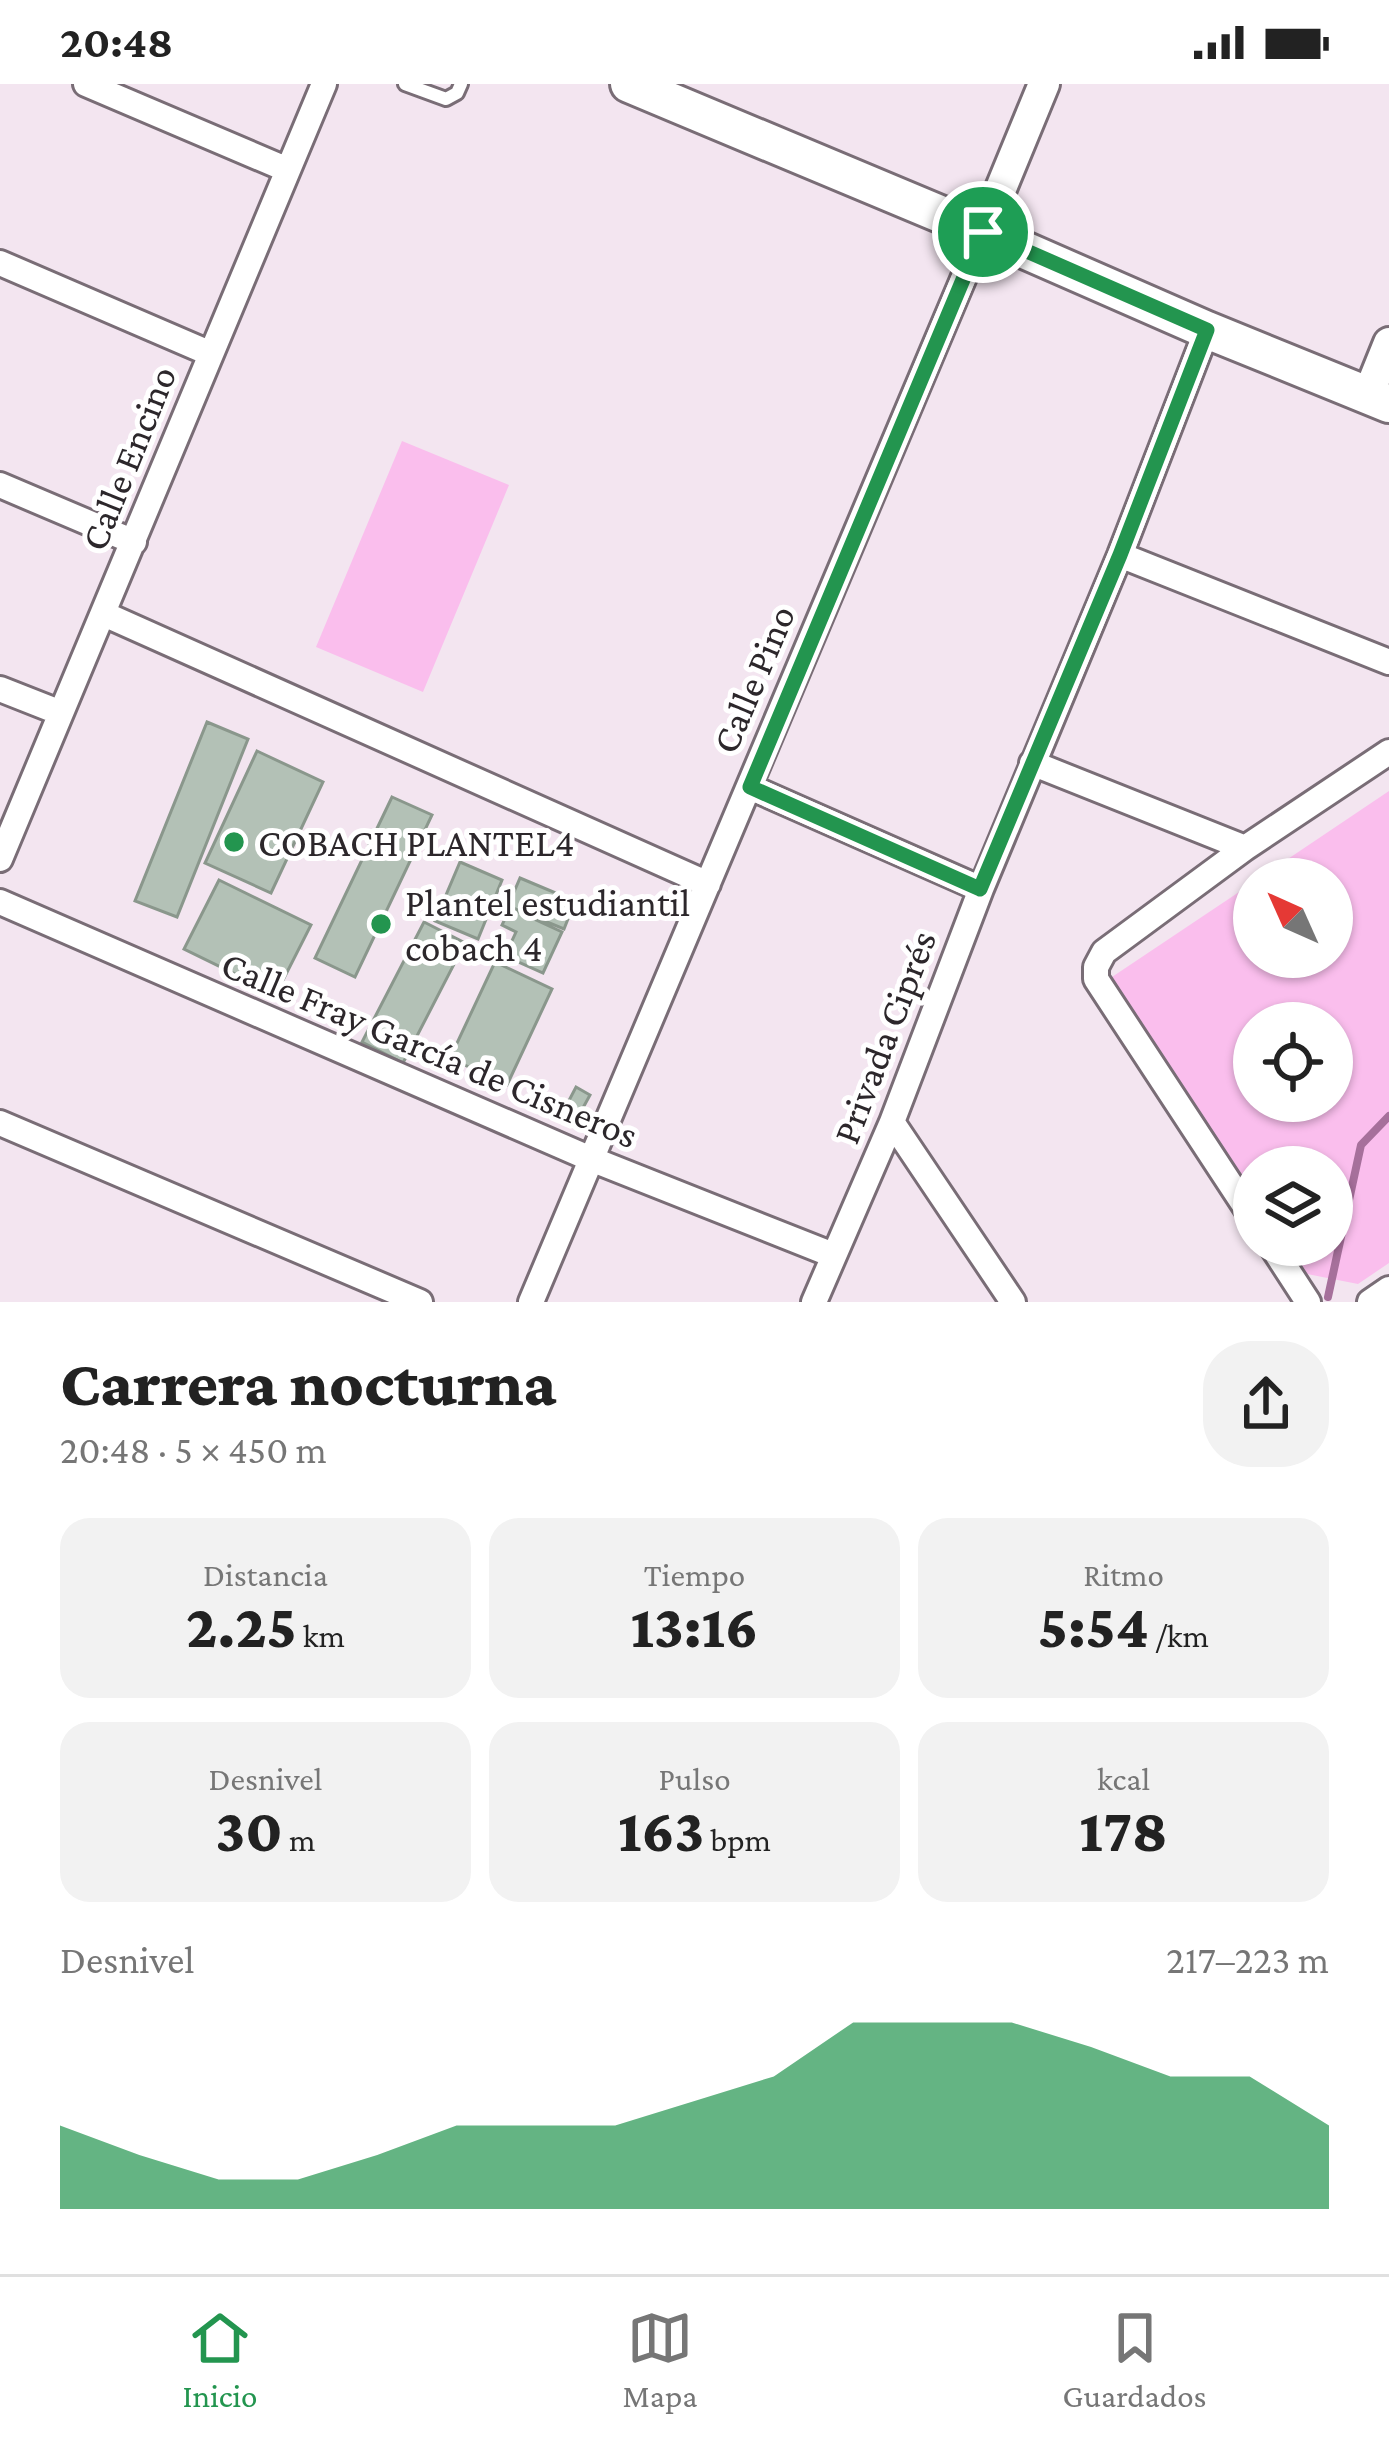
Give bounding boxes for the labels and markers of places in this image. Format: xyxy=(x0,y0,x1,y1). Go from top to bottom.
pin xyxy=(932,181,1034,283)
place label: COBACH PLANTEL4 xyxy=(258,821,575,864)
marker: COBACH PLANTEL4 xyxy=(221,829,247,855)
place label: Plantel estudiantil cobach 4 xyxy=(405,881,690,969)
marker: Plantel estudiantil cobach 4 xyxy=(368,911,394,937)

